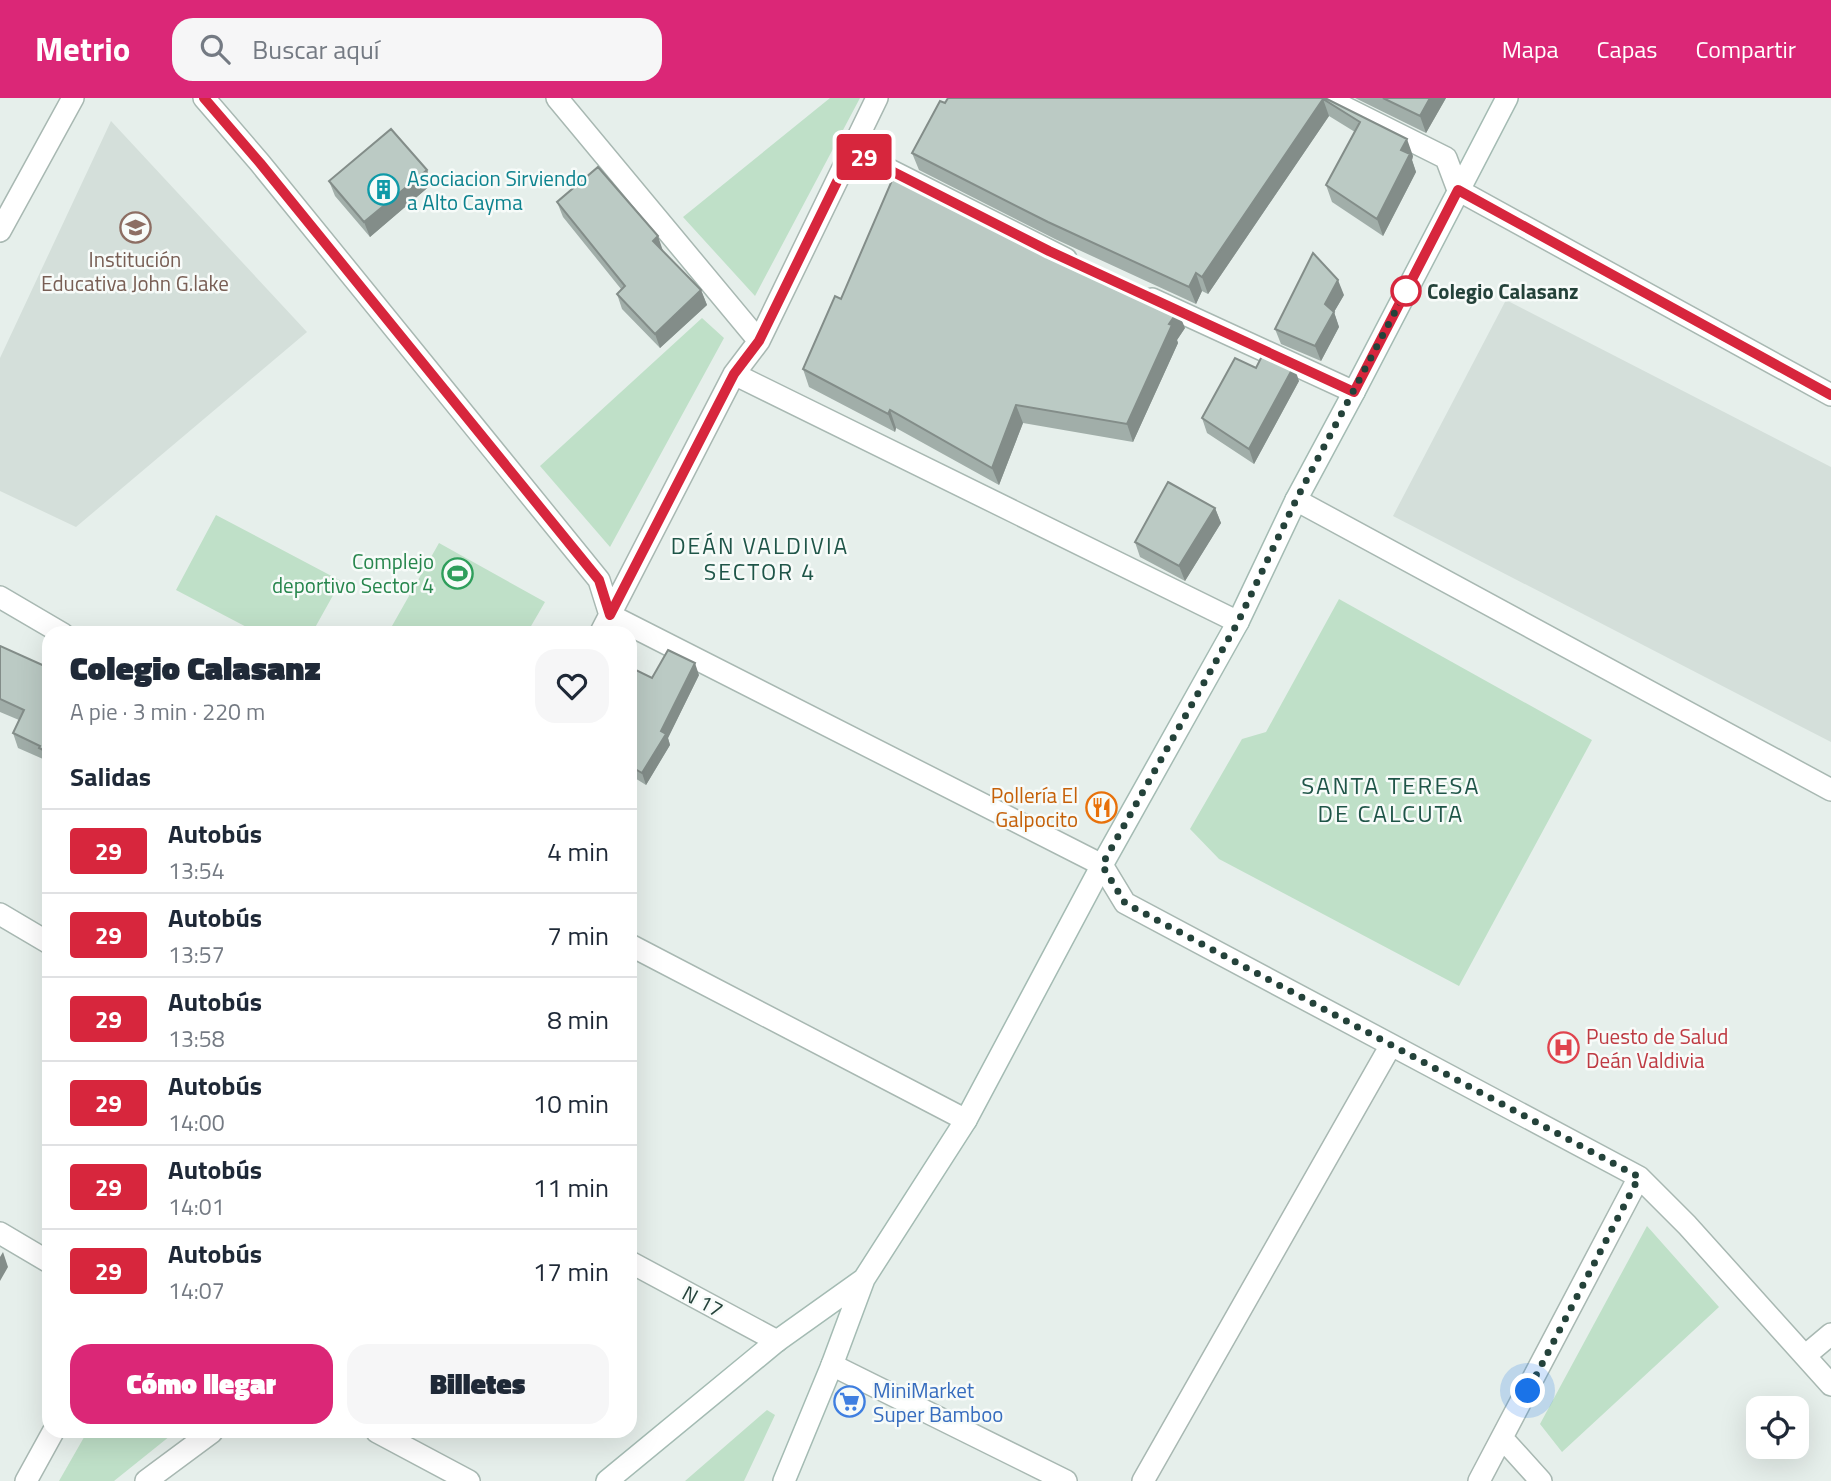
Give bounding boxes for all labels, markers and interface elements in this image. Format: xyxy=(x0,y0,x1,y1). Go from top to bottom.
search box xyxy=(172,18,662,81)
text: Metrio xyxy=(35,24,130,74)
icon: search xyxy=(196,30,234,68)
text: Buscar aquí xyxy=(252,30,380,69)
text: Mapa xyxy=(1502,31,1559,67)
text: Capas xyxy=(1597,31,1657,67)
text: Compartir xyxy=(1695,31,1796,67)
line badge: 29 xyxy=(832,134,896,180)
text: 29 xyxy=(851,139,877,175)
place label: Asociacion Sirviendo a Alto Cayma xyxy=(407,162,587,218)
building icon: Asociacion Sirviendo a Alto Cayma xyxy=(367,173,401,207)
school or university icon: Institución Educativa John G.lake xyxy=(118,210,152,244)
place label: Institución Educativa John G.lake xyxy=(41,243,229,299)
place label: Colegio Calasanz xyxy=(1427,275,1579,307)
marker: Colegio Calasanz xyxy=(1391,276,1421,306)
district label: DEÁN VALDIVIA SECTOR 4 xyxy=(671,528,849,589)
place label: Complejo deportivo Sector 4 xyxy=(272,545,434,601)
sports icon: Complejo deportivo Sector 4 xyxy=(440,556,474,590)
text: Colegio Calasanz xyxy=(70,643,321,693)
button: heart xyxy=(535,649,609,723)
text: A pie · 3 min · 220 m xyxy=(70,694,265,729)
text: Salidas xyxy=(70,757,151,796)
district label: SANTA TERESA DE CALCUTA xyxy=(1301,767,1481,831)
place label: Pollería El Galpocito xyxy=(991,779,1078,835)
restaurant icon: Pollería El Galpocito xyxy=(1084,790,1118,824)
text: Autobús xyxy=(168,814,262,853)
text: 4 min xyxy=(547,832,609,871)
text: 29 xyxy=(95,833,122,869)
text: 13:54 xyxy=(168,853,225,888)
text: Autobús xyxy=(168,898,262,937)
text: 7 min xyxy=(547,916,609,955)
text: 29 xyxy=(95,917,122,953)
text: 13:57 xyxy=(168,937,225,972)
text: Autobús xyxy=(168,982,262,1021)
text: 8 min xyxy=(547,1000,609,1039)
text: 29 xyxy=(95,1001,122,1037)
place label: Puesto de Salud Deán Valdivia xyxy=(1586,1020,1728,1076)
text: 13:58 xyxy=(168,1021,225,1056)
hospital icon: Puesto de Salud Deán Valdivia xyxy=(1546,1031,1580,1065)
text: Autobús xyxy=(168,1066,262,1105)
text: 10 min xyxy=(533,1084,609,1123)
text: 29 xyxy=(95,1085,122,1121)
text: 14:00 xyxy=(168,1105,225,1140)
text: Autobús xyxy=(168,1150,262,1189)
text: 11 min xyxy=(533,1168,609,1207)
text: 29 xyxy=(95,1169,122,1205)
text: 14:01 xyxy=(168,1189,225,1224)
text: Autobús xyxy=(168,1234,262,1273)
text: 17 min xyxy=(533,1252,609,1291)
text: 29 xyxy=(95,1253,122,1289)
text: 14:07 xyxy=(168,1273,225,1308)
street label: N 17 xyxy=(677,1277,729,1325)
button: Cómo llegar xyxy=(70,1344,333,1424)
button: Billetes xyxy=(347,1344,609,1424)
your location xyxy=(1510,1373,1545,1408)
place label: MiniMarket Super Bamboo xyxy=(873,1374,1003,1430)
supermarket icon: MiniMarket Super Bamboo xyxy=(833,1385,867,1419)
map controls xyxy=(1746,1396,1809,1459)
button: locate xyxy=(1746,1396,1809,1459)

